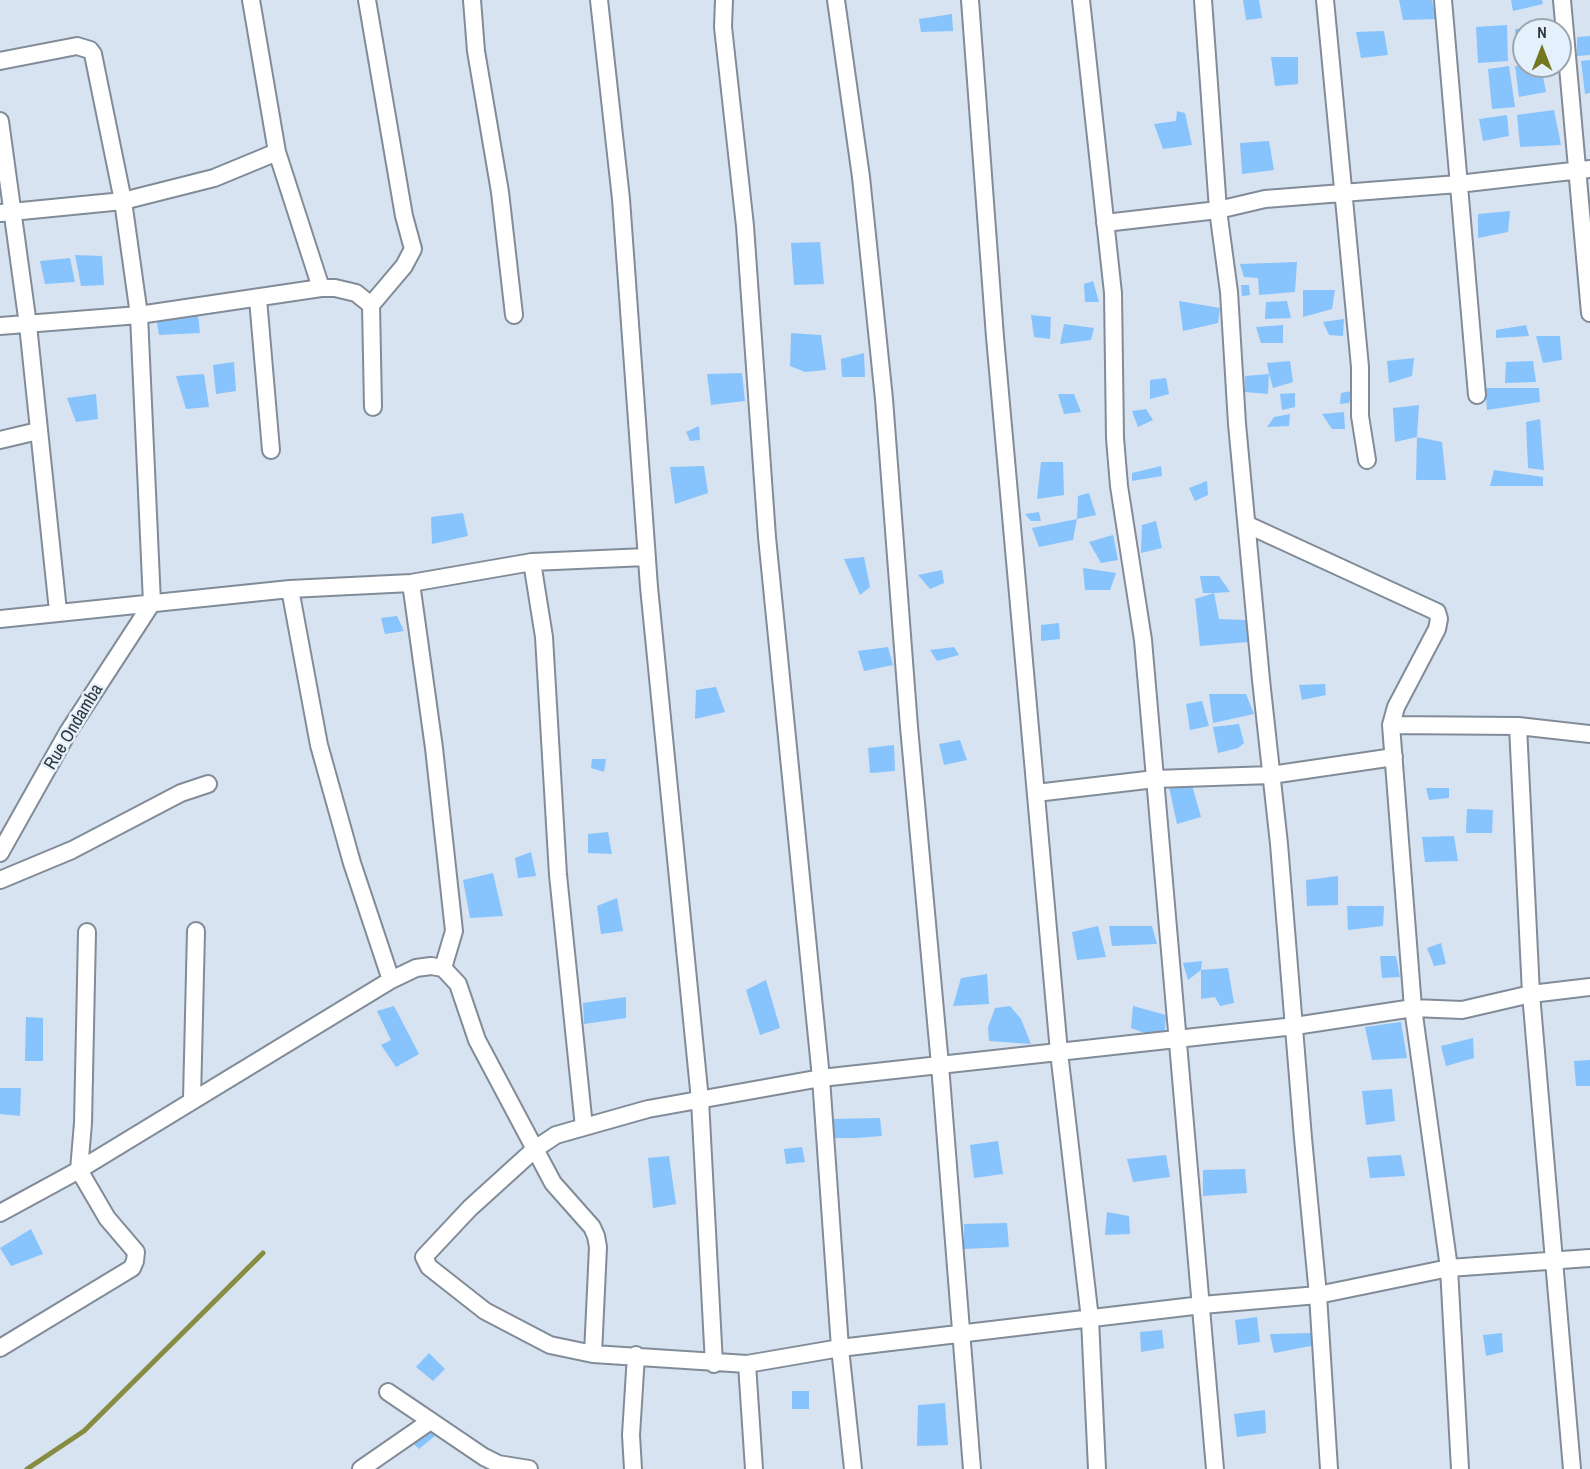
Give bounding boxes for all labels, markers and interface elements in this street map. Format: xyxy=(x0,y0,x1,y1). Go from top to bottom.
north arrow xyxy=(1512,18,1572,78)
text: N xyxy=(1537,21,1547,43)
street label: Rue Ondamba xyxy=(40,680,108,774)

